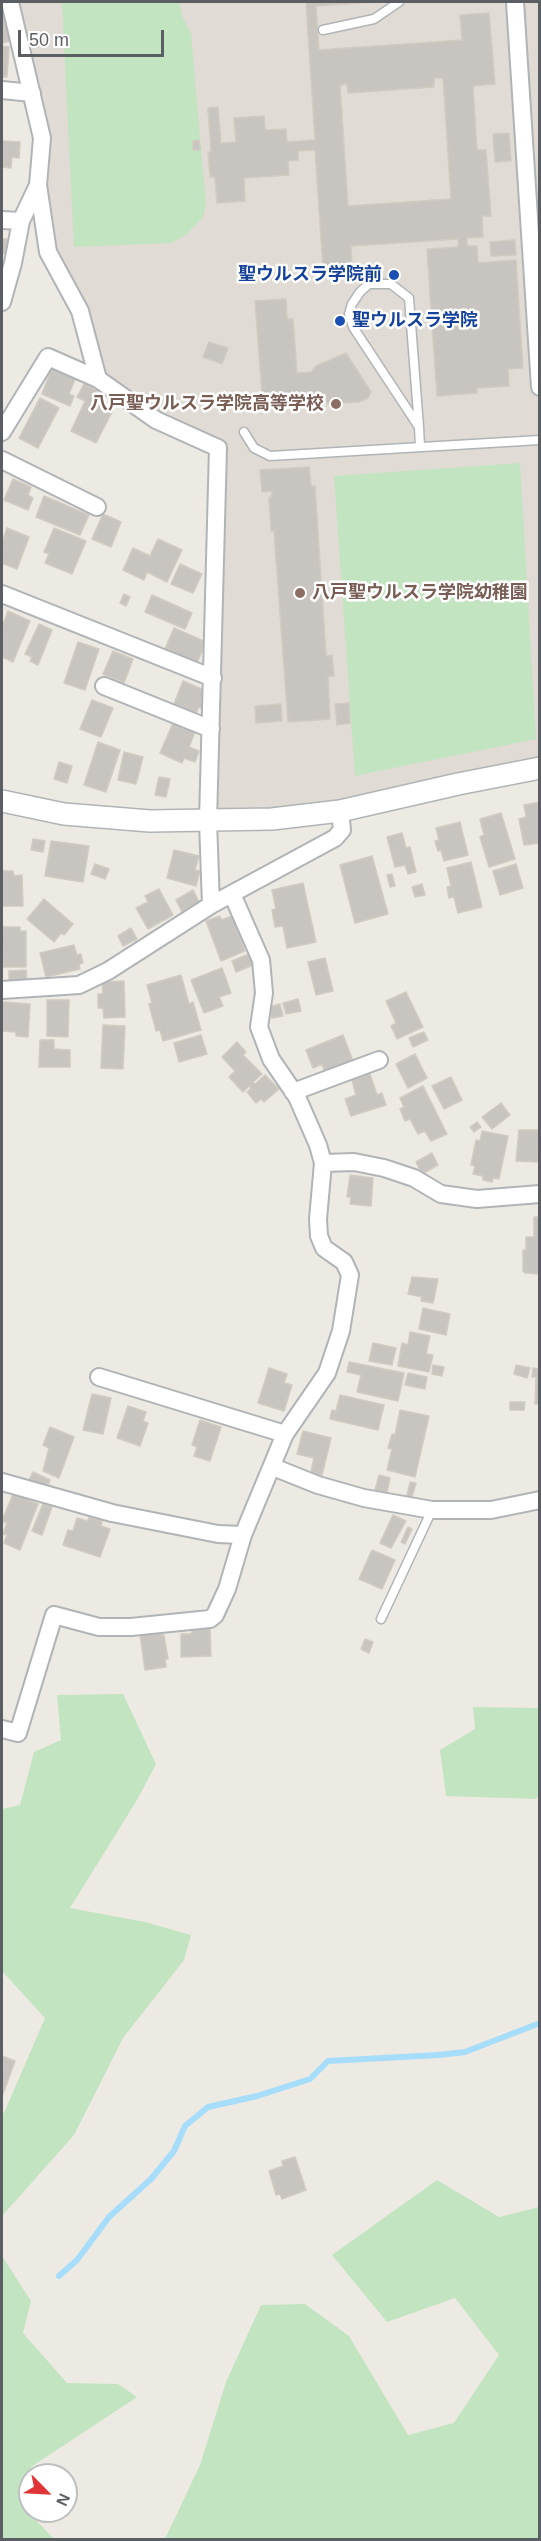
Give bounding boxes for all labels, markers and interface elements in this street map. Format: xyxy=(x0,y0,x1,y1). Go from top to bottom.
scale bar xyxy=(21,18,166,56)
text: 50 m xyxy=(29,30,69,50)
place label: 聖ウルスラ学院前 xyxy=(238,264,382,286)
marker: 聖ウルスラ学院前 xyxy=(387,268,401,282)
place label: 聖ウルスラ学院 xyxy=(352,310,478,332)
marker: 聖ウルスラ学院 xyxy=(333,314,347,328)
place label: 八戸聖ウルスラ学院高等学校 xyxy=(90,393,324,415)
marker: 八戸聖ウルスラ学院高等学校 xyxy=(329,397,343,411)
place label: 八戸聖ウルスラ学院幼稚園 xyxy=(312,582,528,604)
marker: 八戸聖ウルスラ学院幼稚園 xyxy=(293,586,307,600)
north arrow xyxy=(18,2463,78,2523)
text: N xyxy=(53,2491,73,2508)

